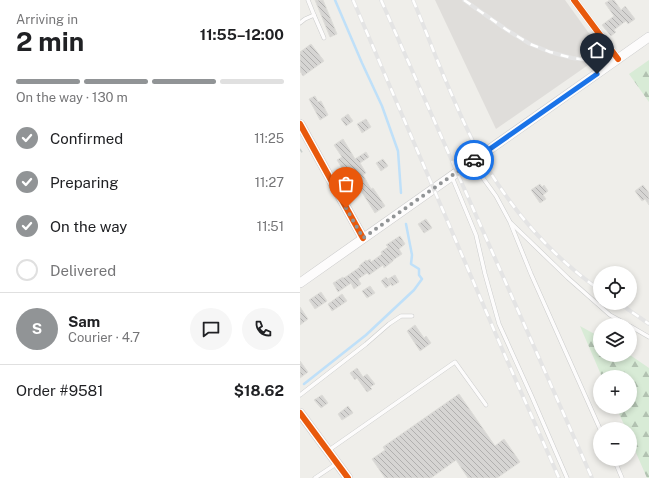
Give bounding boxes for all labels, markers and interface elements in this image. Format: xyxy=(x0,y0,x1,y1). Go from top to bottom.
text: Arriving in xyxy=(16,12,78,27)
text: 2 min xyxy=(16,26,84,57)
text: 11:55–12:00 xyxy=(200,26,284,43)
pin xyxy=(580,33,614,74)
icon: home xyxy=(586,39,608,61)
text: On the way · 130 m xyxy=(16,90,128,105)
icon: check xyxy=(16,127,38,149)
text: Confirmed xyxy=(50,130,123,147)
text: 11:25 xyxy=(254,131,284,146)
courier xyxy=(454,140,494,180)
icon: car xyxy=(463,149,485,171)
pin xyxy=(329,167,363,208)
icon: check xyxy=(16,171,38,193)
icon: bag xyxy=(335,173,357,195)
text: Preparing xyxy=(50,174,119,191)
text: 11:27 xyxy=(255,175,284,190)
icon: check xyxy=(16,215,38,237)
text: On the way xyxy=(50,218,127,235)
text: 11:51 xyxy=(257,219,284,234)
text: Delivered xyxy=(50,262,116,279)
map controls xyxy=(593,266,637,466)
button: locate xyxy=(593,266,637,310)
button: chat xyxy=(190,308,232,350)
button: phone xyxy=(242,308,284,350)
text: Sam xyxy=(68,313,100,330)
button: layers xyxy=(593,318,637,362)
text: S xyxy=(32,320,42,337)
text: Courier · 4.7 xyxy=(68,330,140,345)
button: + xyxy=(593,370,637,414)
text: Order #9581 xyxy=(16,382,103,399)
text: $18.62 xyxy=(234,382,284,399)
button: − xyxy=(593,422,637,466)

